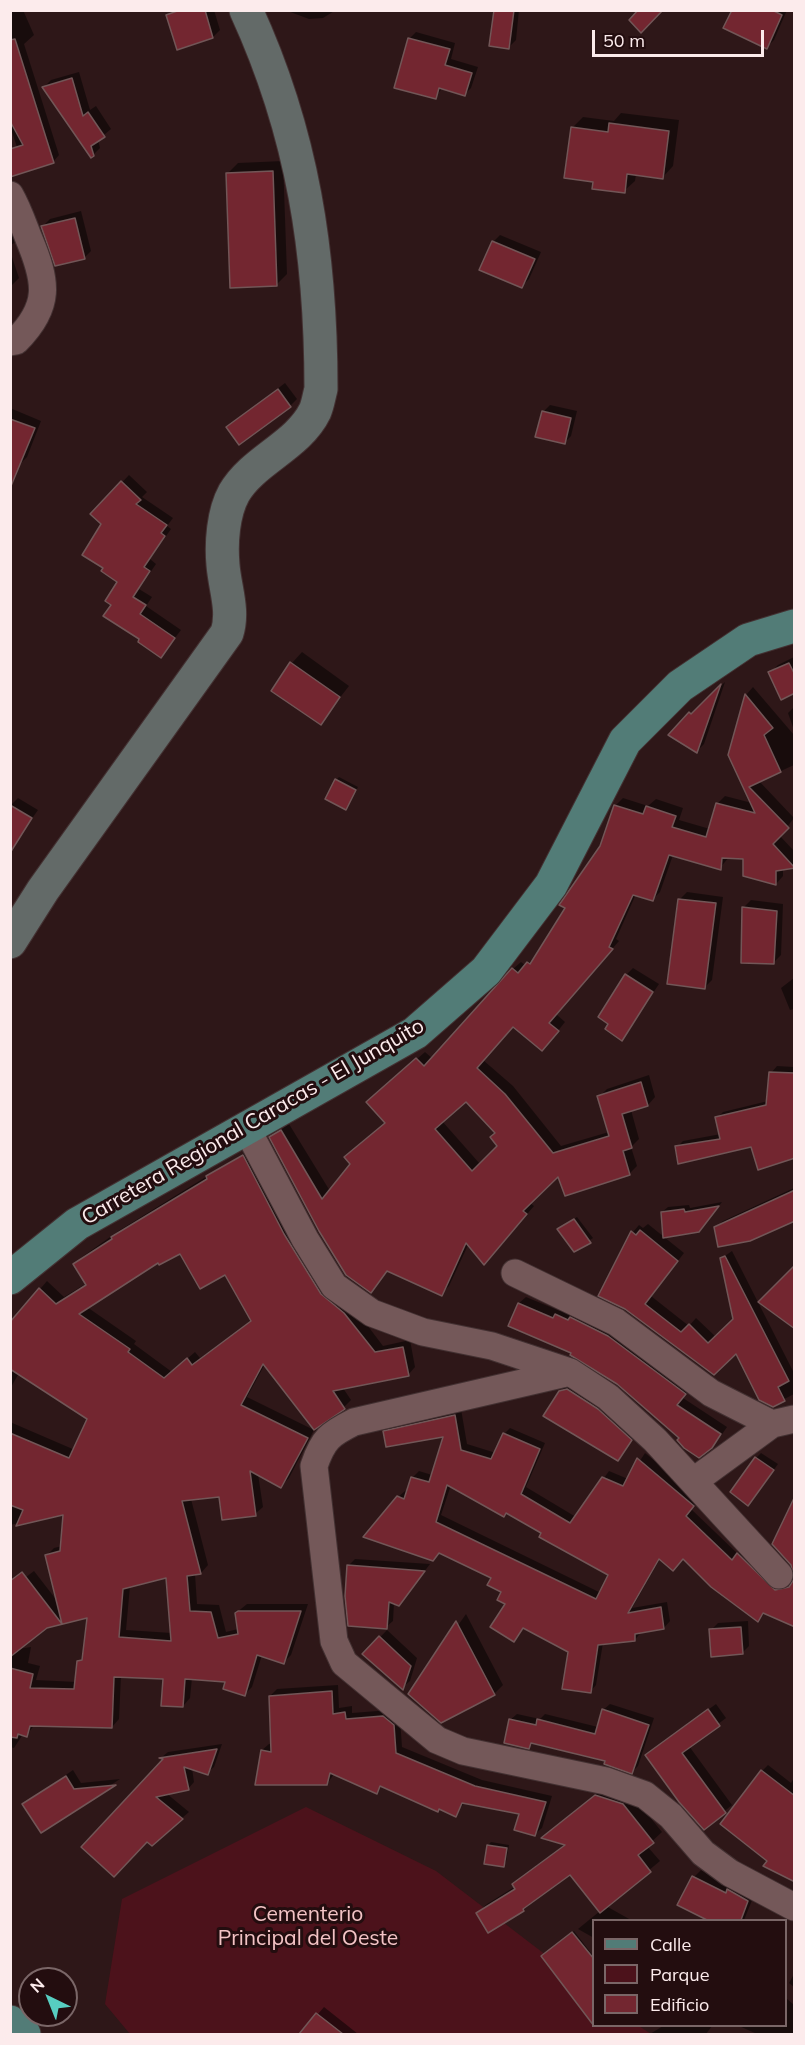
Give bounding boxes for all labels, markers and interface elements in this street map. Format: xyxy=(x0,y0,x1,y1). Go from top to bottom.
scale bar xyxy=(595,18,768,56)
text: 50 m xyxy=(603,29,645,52)
street label: Carretera Regional Caracas - El Junquito xyxy=(77,1013,429,1231)
park label: Cementerio Principal del Oeste xyxy=(218,1902,398,1952)
legend xyxy=(592,1919,787,2027)
text: Calle xyxy=(650,1933,691,1956)
text: Parque xyxy=(650,1963,709,1986)
north arrow xyxy=(18,1967,78,2027)
text: N xyxy=(26,1974,48,1997)
text: Edificio xyxy=(650,1993,709,2016)

